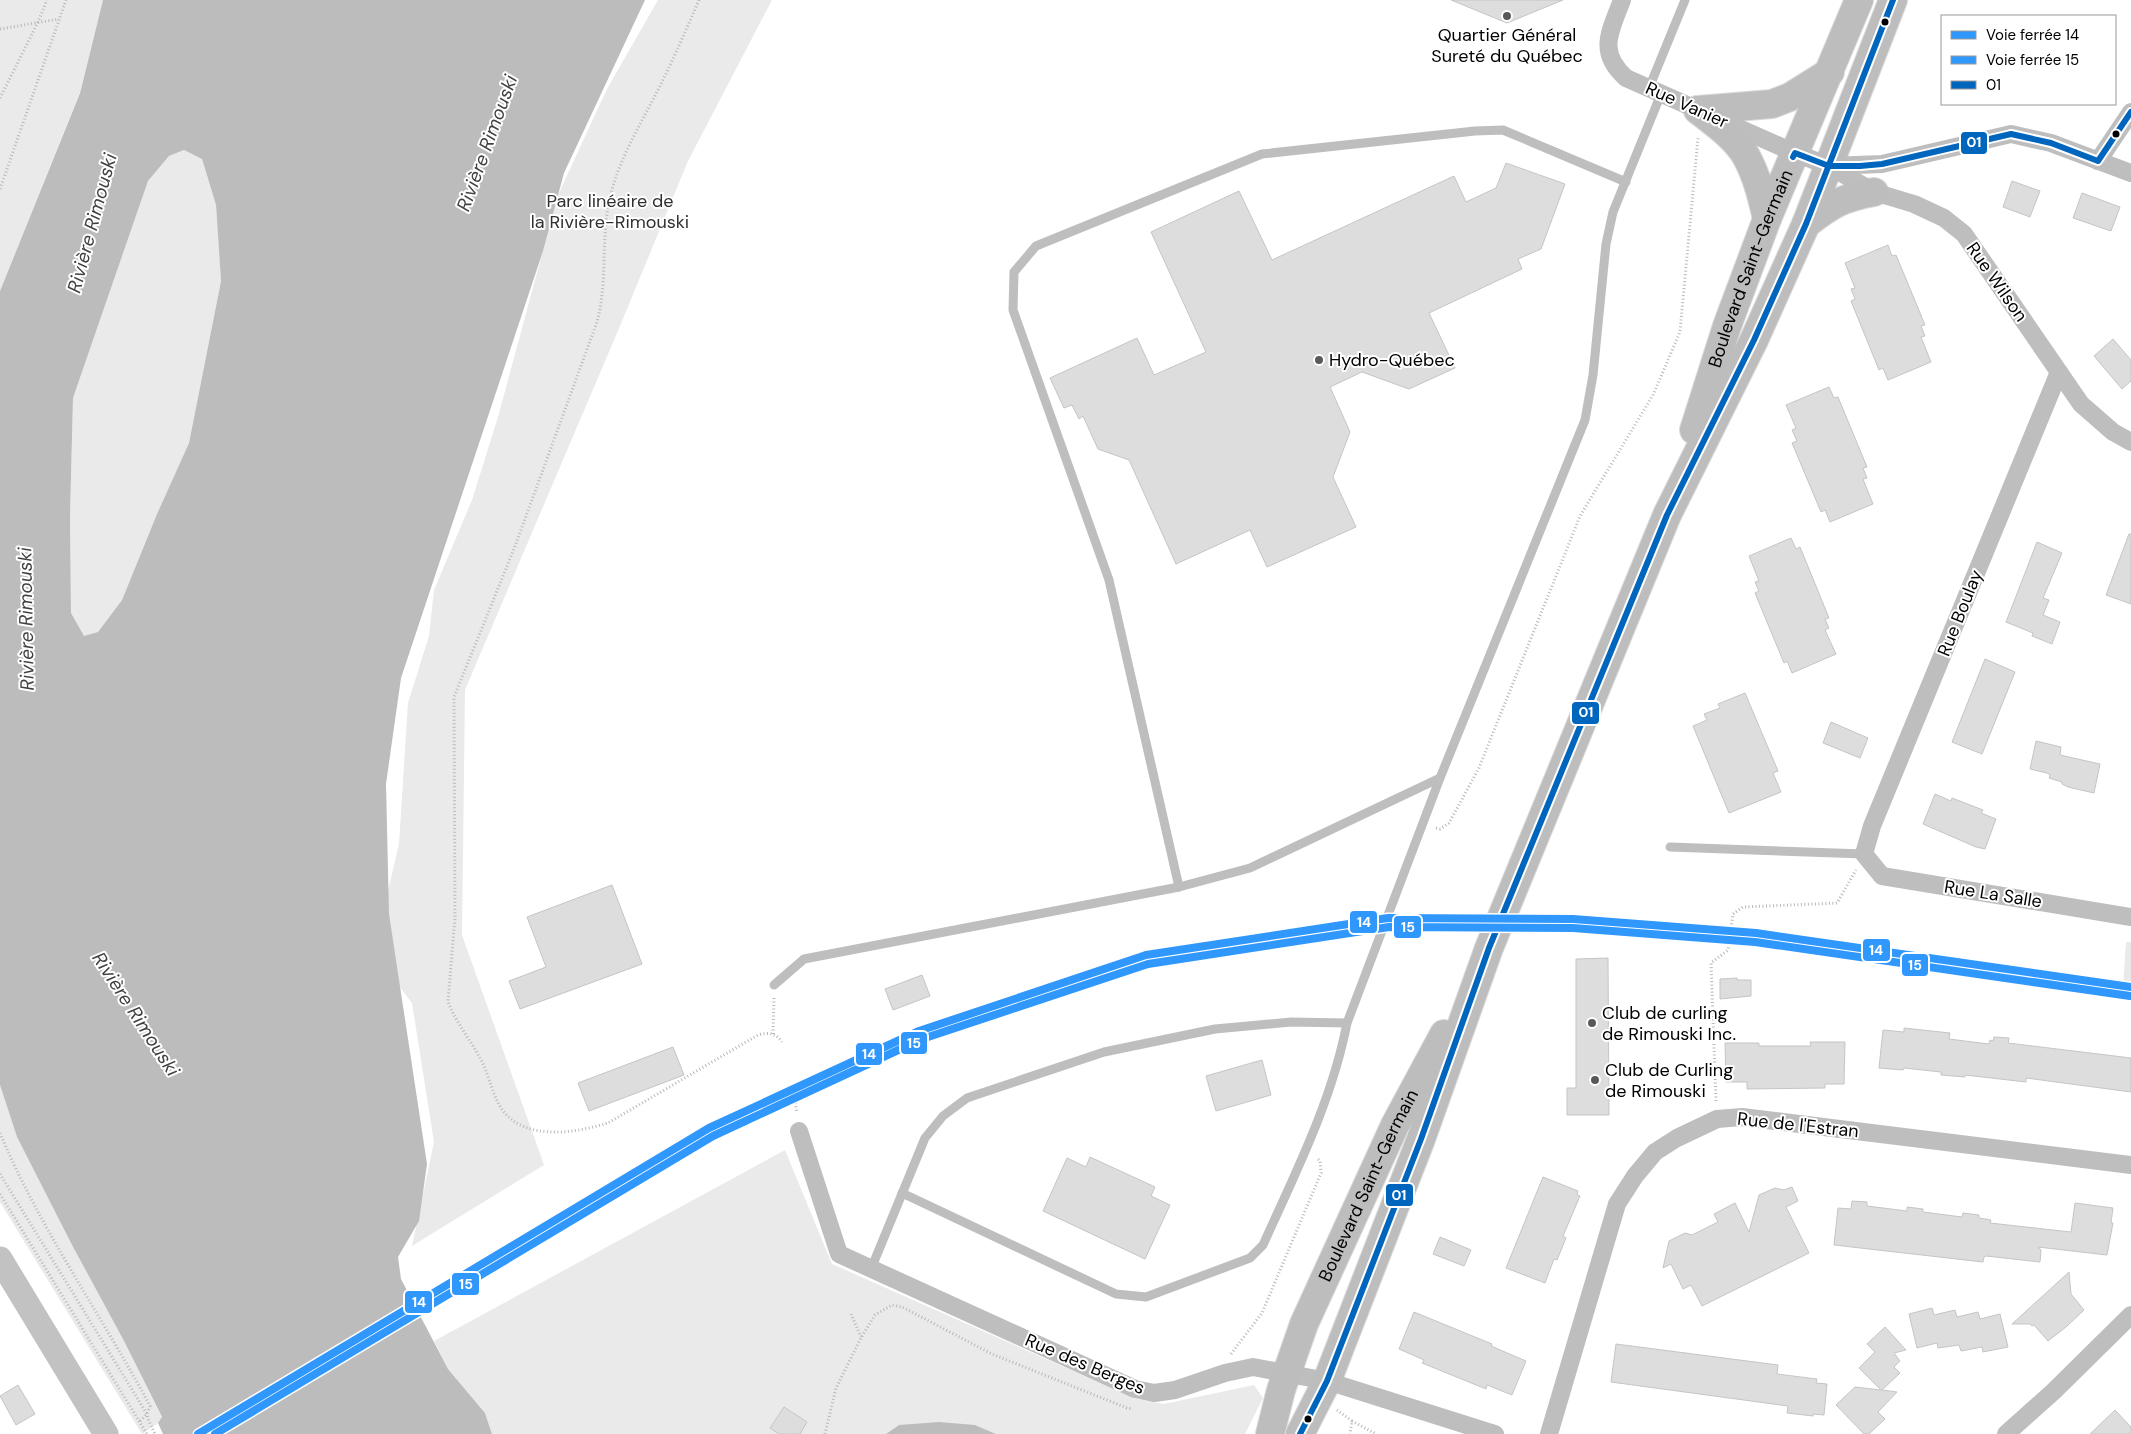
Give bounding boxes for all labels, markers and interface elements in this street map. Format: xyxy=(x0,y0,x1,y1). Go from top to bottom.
marker: Quartier Général Sureté du Québec xyxy=(1501,10,1513,22)
legend xyxy=(1941,15,2116,105)
unlabelled marker xyxy=(1880,17,1890,27)
place label: Quartier Général Sureté du Québec xyxy=(1431,23,1583,68)
text: Voie ferrée 14 xyxy=(1986,25,2079,45)
text: Voie ferrée 15 xyxy=(1986,50,2079,70)
water label: Rivière Rimouski xyxy=(451,71,523,215)
text: 01 xyxy=(1986,75,2001,95)
street label: Rue Vanier xyxy=(1642,76,1733,134)
unlabelled marker xyxy=(2111,129,2121,139)
line badge: 01 xyxy=(1960,131,1988,155)
text: 01 xyxy=(1967,133,1981,151)
water label: Rivière Rimouski xyxy=(61,150,123,295)
street label: Boulevard Saint-Germain xyxy=(1703,166,1798,371)
park label: Parc linéaire de la Rivière-Rimouski xyxy=(531,189,689,234)
street label: Rue Wilson xyxy=(1961,238,2033,326)
place label: Hydro-Québec xyxy=(1329,348,1455,372)
marker: Hydro-Québec xyxy=(1313,354,1325,366)
water label: Rivière Rimouski xyxy=(12,547,40,691)
street label: Rue Boulay xyxy=(1932,566,1988,660)
line badge: 01 xyxy=(1571,701,1600,725)
text: 01 xyxy=(1579,703,1593,721)
street label: Rue La Salle xyxy=(1942,874,2044,914)
line badge: 14 xyxy=(1349,910,1378,934)
text: 14 xyxy=(1357,913,1371,931)
line badge: 15 xyxy=(1393,915,1422,939)
text: 15 xyxy=(1401,918,1415,936)
line badge: 14 xyxy=(1862,938,1891,962)
text: 14 xyxy=(1869,941,1883,959)
water label: Rivière Rimouski xyxy=(86,947,186,1081)
line badge: 15 xyxy=(1901,953,1929,977)
text: 15 xyxy=(1908,956,1922,974)
place label: Club de curling de Rimouski Inc. xyxy=(1602,1001,1736,1046)
marker: Club de curling de Rimouski Inc. xyxy=(1586,1017,1598,1029)
line badge: 15 xyxy=(900,1031,928,1055)
text: 15 xyxy=(907,1034,921,1052)
line badge: 14 xyxy=(855,1042,883,1066)
text: 14 xyxy=(862,1045,876,1063)
place label: Club de Curling de Rimouski xyxy=(1605,1058,1733,1103)
marker: Club de Curling de Rimouski xyxy=(1589,1074,1601,1086)
street label: Boulevard Saint-Germain xyxy=(1313,1085,1424,1285)
street label: Rue de l'Estran xyxy=(1736,1107,1860,1143)
line badge: 01 xyxy=(1385,1183,1414,1207)
text: 01 xyxy=(1392,1186,1406,1204)
line badge: 15 xyxy=(451,1272,480,1296)
text: 15 xyxy=(459,1275,473,1293)
line badge: 14 xyxy=(404,1290,433,1314)
text: 14 xyxy=(412,1293,426,1311)
street label: Rue des Berges xyxy=(1021,1328,1149,1400)
unlabelled marker xyxy=(1303,1414,1313,1424)

